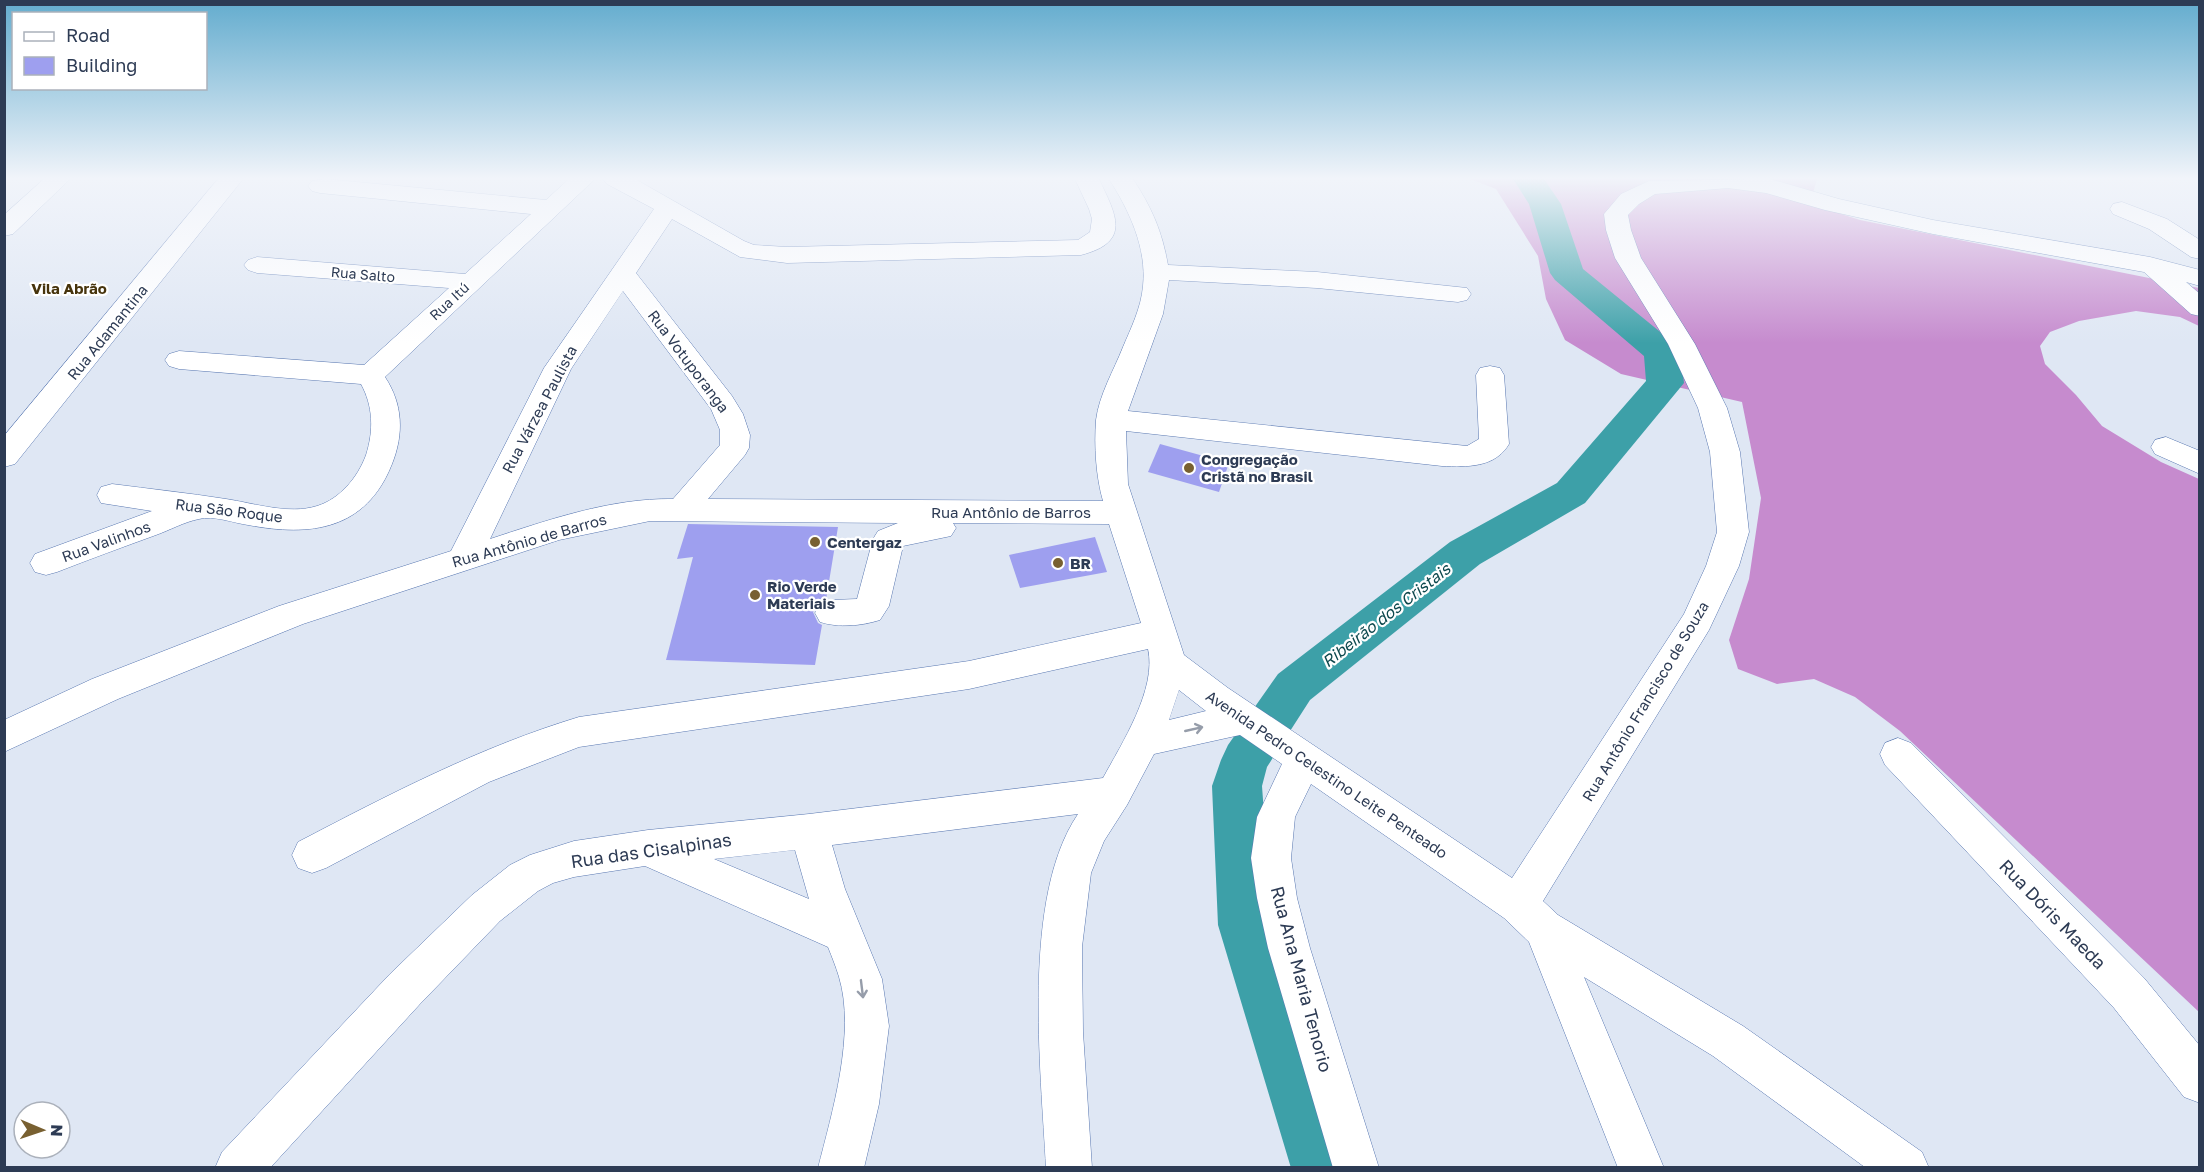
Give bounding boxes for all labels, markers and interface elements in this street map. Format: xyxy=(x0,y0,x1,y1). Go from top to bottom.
legend xyxy=(12,12,207,90)
text: Road xyxy=(66,24,110,46)
text: Building xyxy=(66,54,137,76)
street label: Rua Salto xyxy=(330,263,396,285)
district label: Vila Abrão xyxy=(31,279,107,297)
street label: Rua Itú xyxy=(426,279,472,323)
street label: Rua Adamantina xyxy=(63,281,151,383)
street label: Rua Votuporanga xyxy=(645,306,733,416)
street label: Rua Várzea Paulista xyxy=(498,342,580,476)
place label: Congregação Cristã no Brasil xyxy=(1201,450,1313,485)
marker: Congregação Cristã no Brasil xyxy=(1182,461,1196,475)
street label: Rua São Roque xyxy=(174,494,284,526)
street label: Rua Antônio de Barros xyxy=(931,503,1091,521)
street label: Rua Antônio de Barros xyxy=(450,509,608,571)
street label: Rua Valinhos xyxy=(59,517,153,565)
place label: Centergaz xyxy=(827,533,902,551)
marker: Centergaz xyxy=(808,535,822,549)
place label: BR xyxy=(1070,554,1091,572)
marker: BR xyxy=(1051,556,1065,570)
water label: Ribeirão dos Cristais xyxy=(1318,558,1455,671)
place label: Rio Verde Materiais xyxy=(767,577,837,612)
marker: Rio Verde Materiais xyxy=(748,588,762,602)
street label: Rua Antônio Francisco de Souza xyxy=(1578,598,1712,804)
street label: Avenida Pedro Celestino Leite Penteado xyxy=(1203,686,1451,862)
one-way arrow xyxy=(1184,722,1203,734)
street label: Rua das Cisalpinas xyxy=(569,828,733,872)
street label: Rua Dóris Maeda xyxy=(1995,855,2111,973)
street label: Rua Ana Maria Tenorio xyxy=(1267,883,1337,1075)
one-way arrow xyxy=(857,979,868,998)
north arrow xyxy=(12,1100,72,1160)
text: N xyxy=(47,1124,67,1137)

